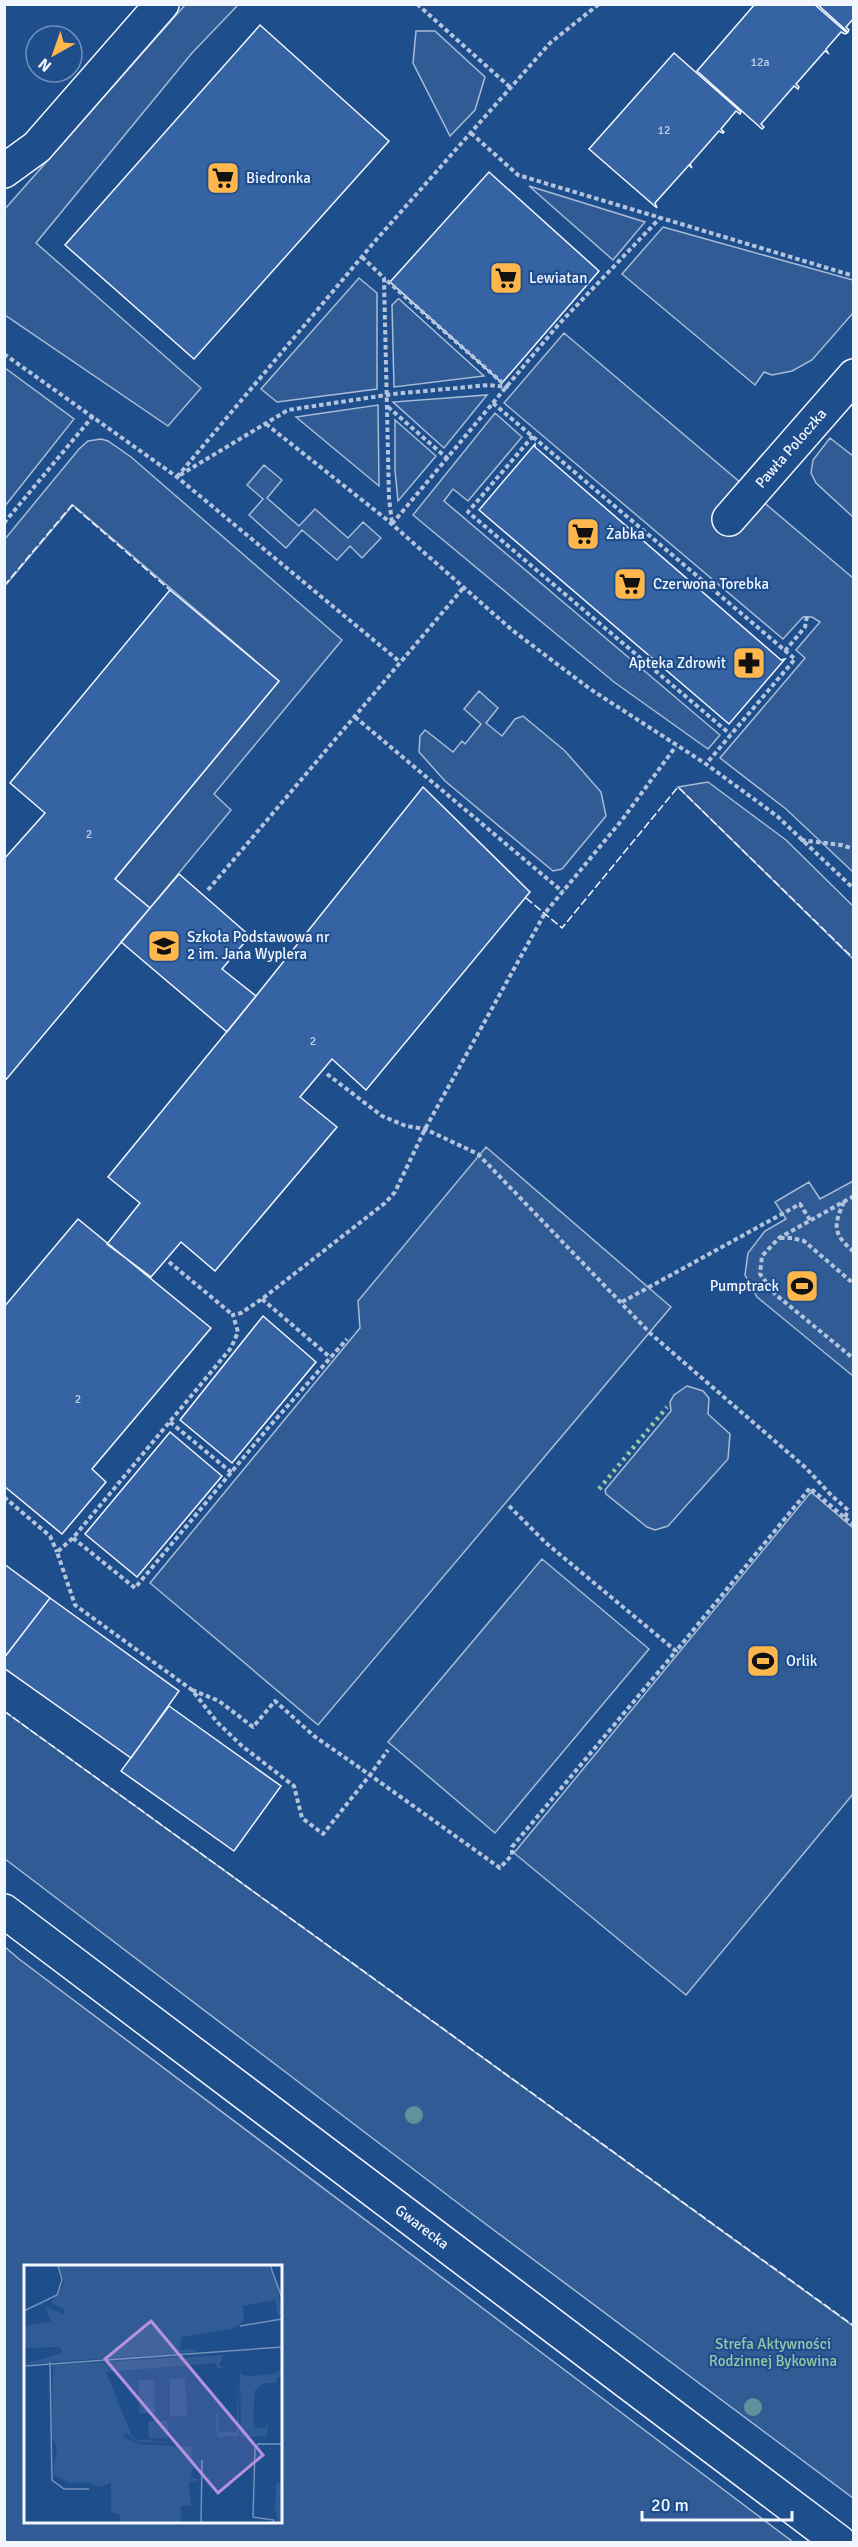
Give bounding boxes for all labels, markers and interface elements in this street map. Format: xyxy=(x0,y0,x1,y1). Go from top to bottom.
north arrow xyxy=(24,24,84,84)
text: N xyxy=(34,53,56,76)
house number: 12a xyxy=(750,55,770,70)
house number: 12 xyxy=(658,123,670,138)
supermarket icon: Biedronka xyxy=(205,160,241,196)
place label: Biedronka xyxy=(246,169,311,187)
supermarket icon: Lewiatan xyxy=(488,260,524,296)
place label: Lewiatan xyxy=(529,269,587,287)
street label: Pawła Poloczka xyxy=(751,405,830,492)
supermarket icon: Żabka xyxy=(565,516,601,552)
place label: Żabka xyxy=(606,525,645,543)
supermarket icon: Czerwona Torebka xyxy=(612,566,648,602)
place label: Czerwona Torebka xyxy=(653,575,769,593)
pharmacy icon: Apteka Zdrowit xyxy=(731,645,767,681)
place label: Apteka Zdrowit xyxy=(629,654,726,672)
house number: 2 xyxy=(86,827,92,842)
school or university icon: Szkoła Podstawowa nr 2 im. Jana Wyplera xyxy=(146,928,182,964)
place label: Szkoła Podstawowa nr 2 im. Jana Wyplera xyxy=(187,928,330,963)
house number: 2 xyxy=(310,1034,316,1049)
sports icon: Pumptrack xyxy=(784,1268,820,1304)
place label: Pumptrack xyxy=(710,1277,779,1295)
house number: 2 xyxy=(75,1392,81,1407)
sports icon: Orlik xyxy=(745,1643,781,1679)
place label: Orlik xyxy=(786,1652,818,1670)
street label: Gwarecka xyxy=(392,2201,453,2253)
inset map xyxy=(24,2265,282,2523)
park label: Strefa Aktywności Rodzinnej Bykowina xyxy=(709,2335,837,2370)
scale bar xyxy=(642,2484,792,2522)
text: 20 m xyxy=(651,2494,689,2516)

